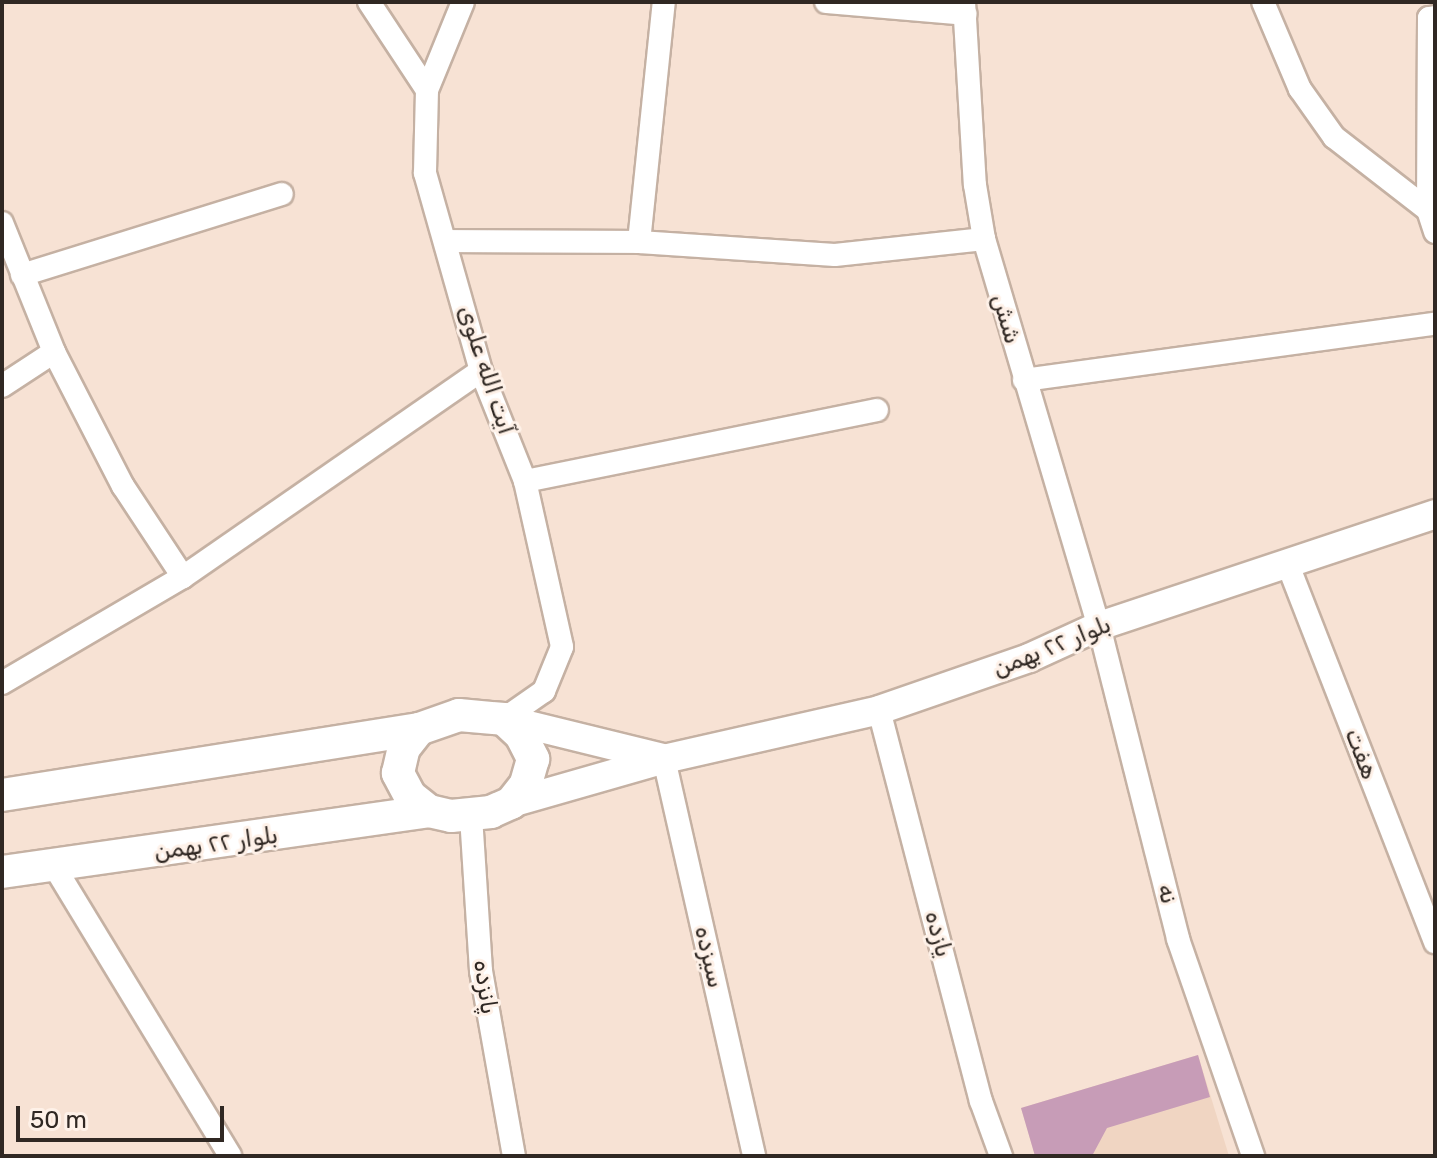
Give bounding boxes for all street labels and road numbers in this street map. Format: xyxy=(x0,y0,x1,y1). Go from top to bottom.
street label: شش xyxy=(985,291,1027,347)
street label: آیت الله علوی xyxy=(452,302,520,438)
street label: بلوار ۲۲ بهمن xyxy=(989,610,1115,684)
street label: هفت xyxy=(1338,725,1384,783)
street label: بلوار ۲۲ بهمن xyxy=(152,821,280,867)
street label: نه xyxy=(1151,881,1183,907)
street label: یازده xyxy=(918,908,958,960)
street label: سیزده xyxy=(688,923,730,991)
street label: پانزده xyxy=(467,958,503,1016)

